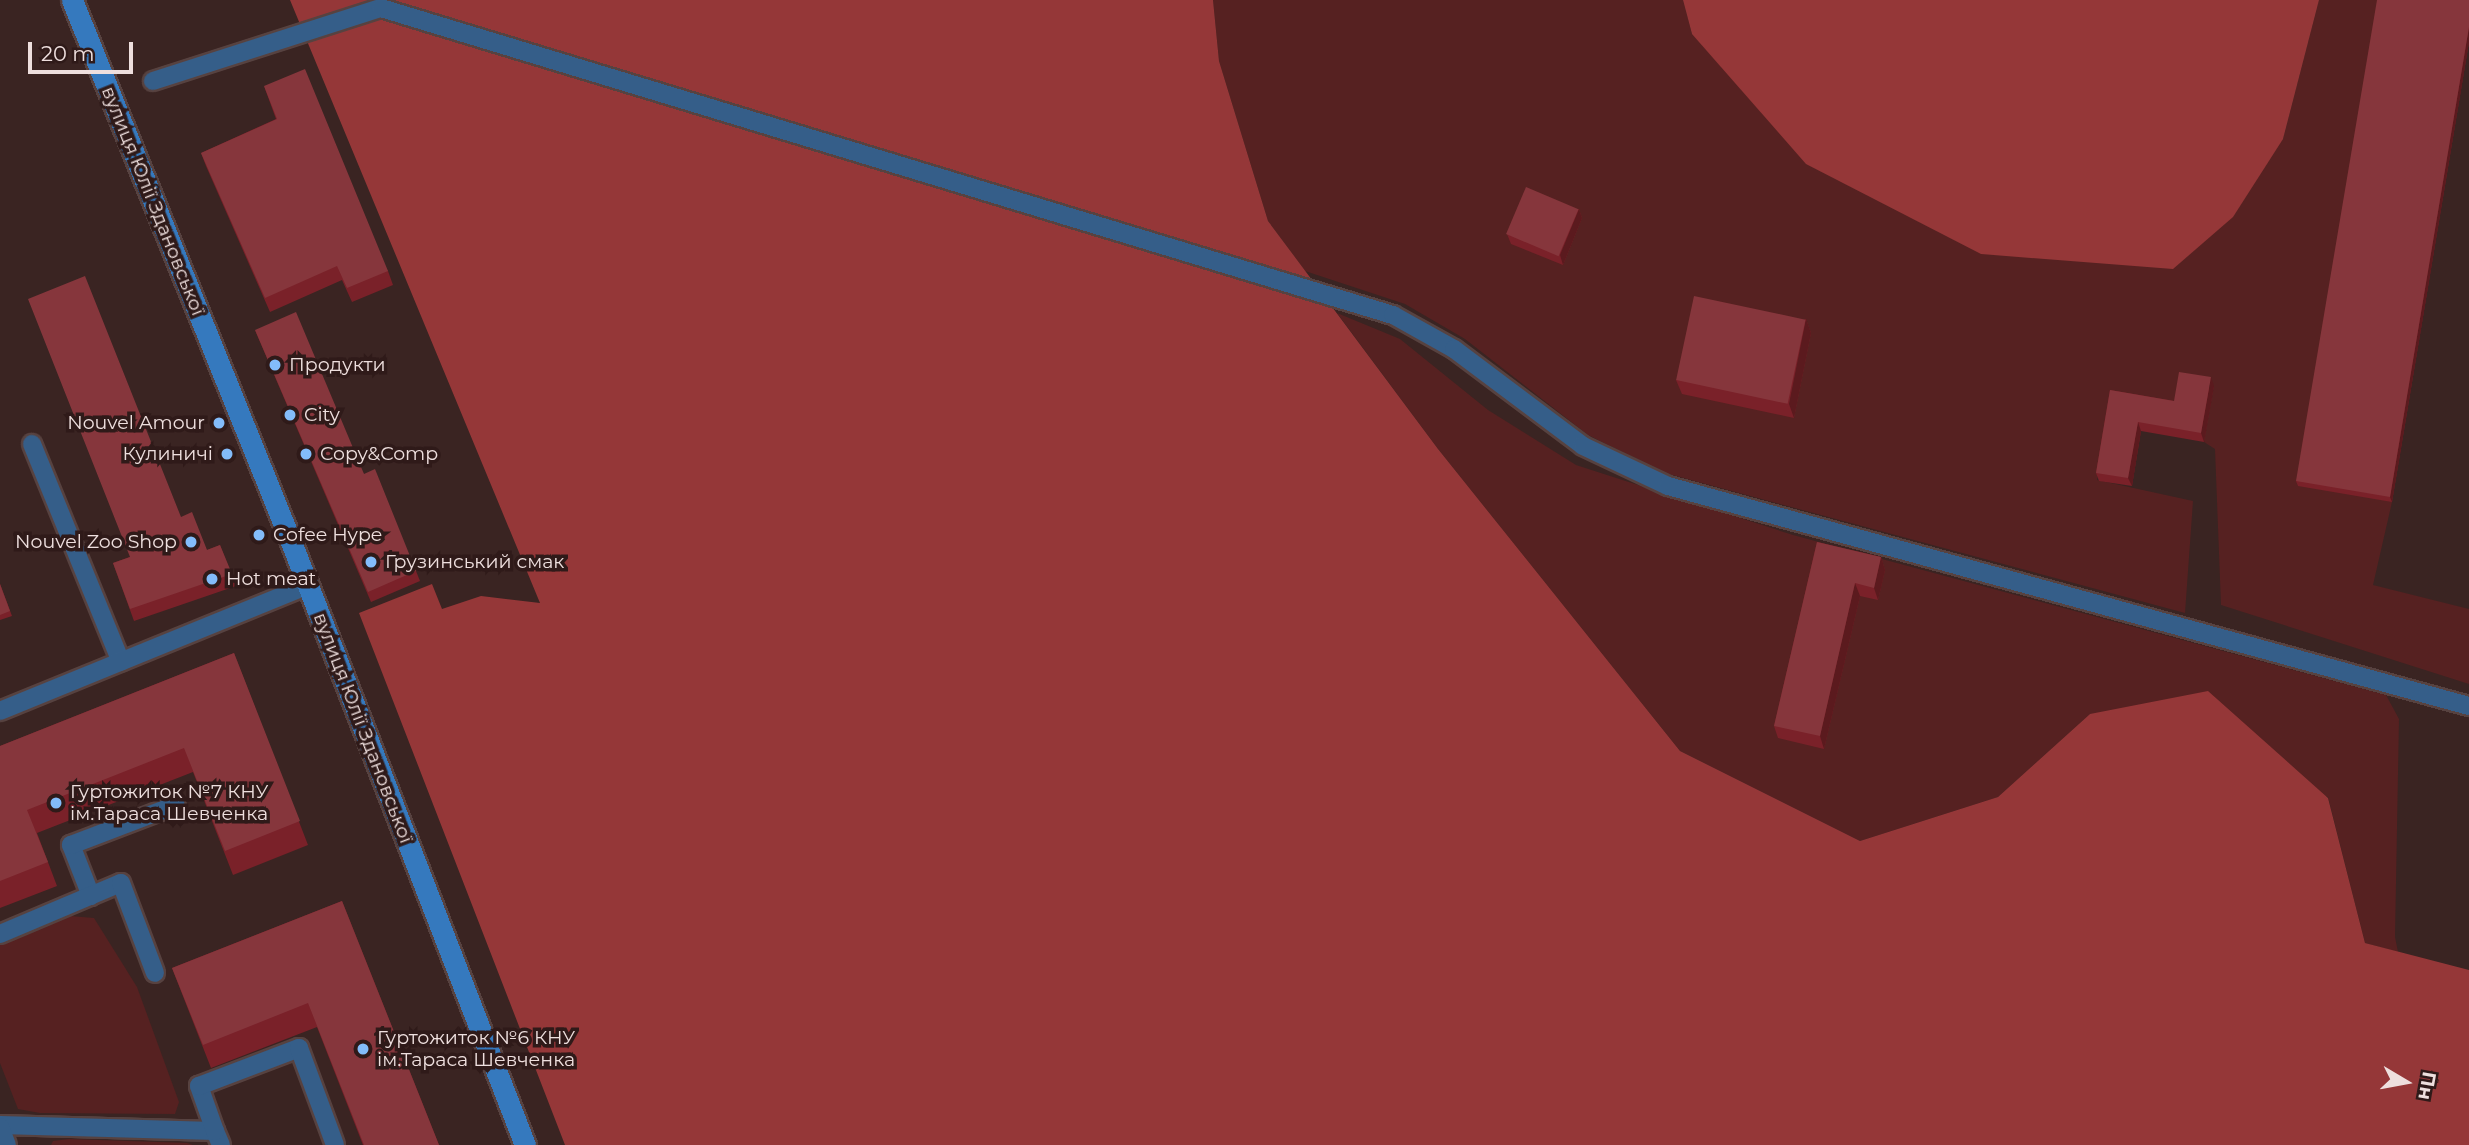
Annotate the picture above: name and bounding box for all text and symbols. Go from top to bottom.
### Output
scale bar [32,28,136,72]
text: 20 m [41,41,95,66]
street label: вулиця Юлії Здановської [97,83,209,319]
place label: Продукти [289,354,386,376]
marker: Продукти [267,357,283,373]
place label: City [304,404,340,426]
marker: City [282,407,298,423]
place label: Nouvel Amour [67,412,205,434]
marker: Nouvel Amour [211,415,227,431]
place label: Кулиничі [122,443,213,465]
place label: Copy&Comp [320,443,438,465]
marker: Кулиничі [219,446,235,462]
marker: Copy&Comp [298,446,314,462]
place label: Cofee Hype [273,524,382,546]
marker: Cofee Hype [251,527,267,543]
place label: Nouvel Zoo Shop [15,531,177,553]
marker: Nouvel Zoo Shop [183,534,199,550]
place label: Грузинський смак [385,551,564,573]
marker: Грузинський смак [363,554,379,570]
place label: Hot meat [226,568,316,590]
marker: Hot meat [204,571,220,587]
street label: вулиця Юлії Здановської [308,610,418,846]
place label: Гуртожиток №7 КНУ ім.Тараса Шевченка [70,781,268,825]
marker: Гуртожиток №7 КНУ ім.Тараса Шевченка [48,795,64,811]
place label: Гуртожиток №6 КНУ ім.Тараса Шевченка [377,1027,575,1071]
marker: Гуртожиток №6 КНУ ім.Тараса Шевченка [355,1041,371,1057]
north arrow [2371,1047,2441,1117]
text: Пн [2413,1070,2441,1102]

